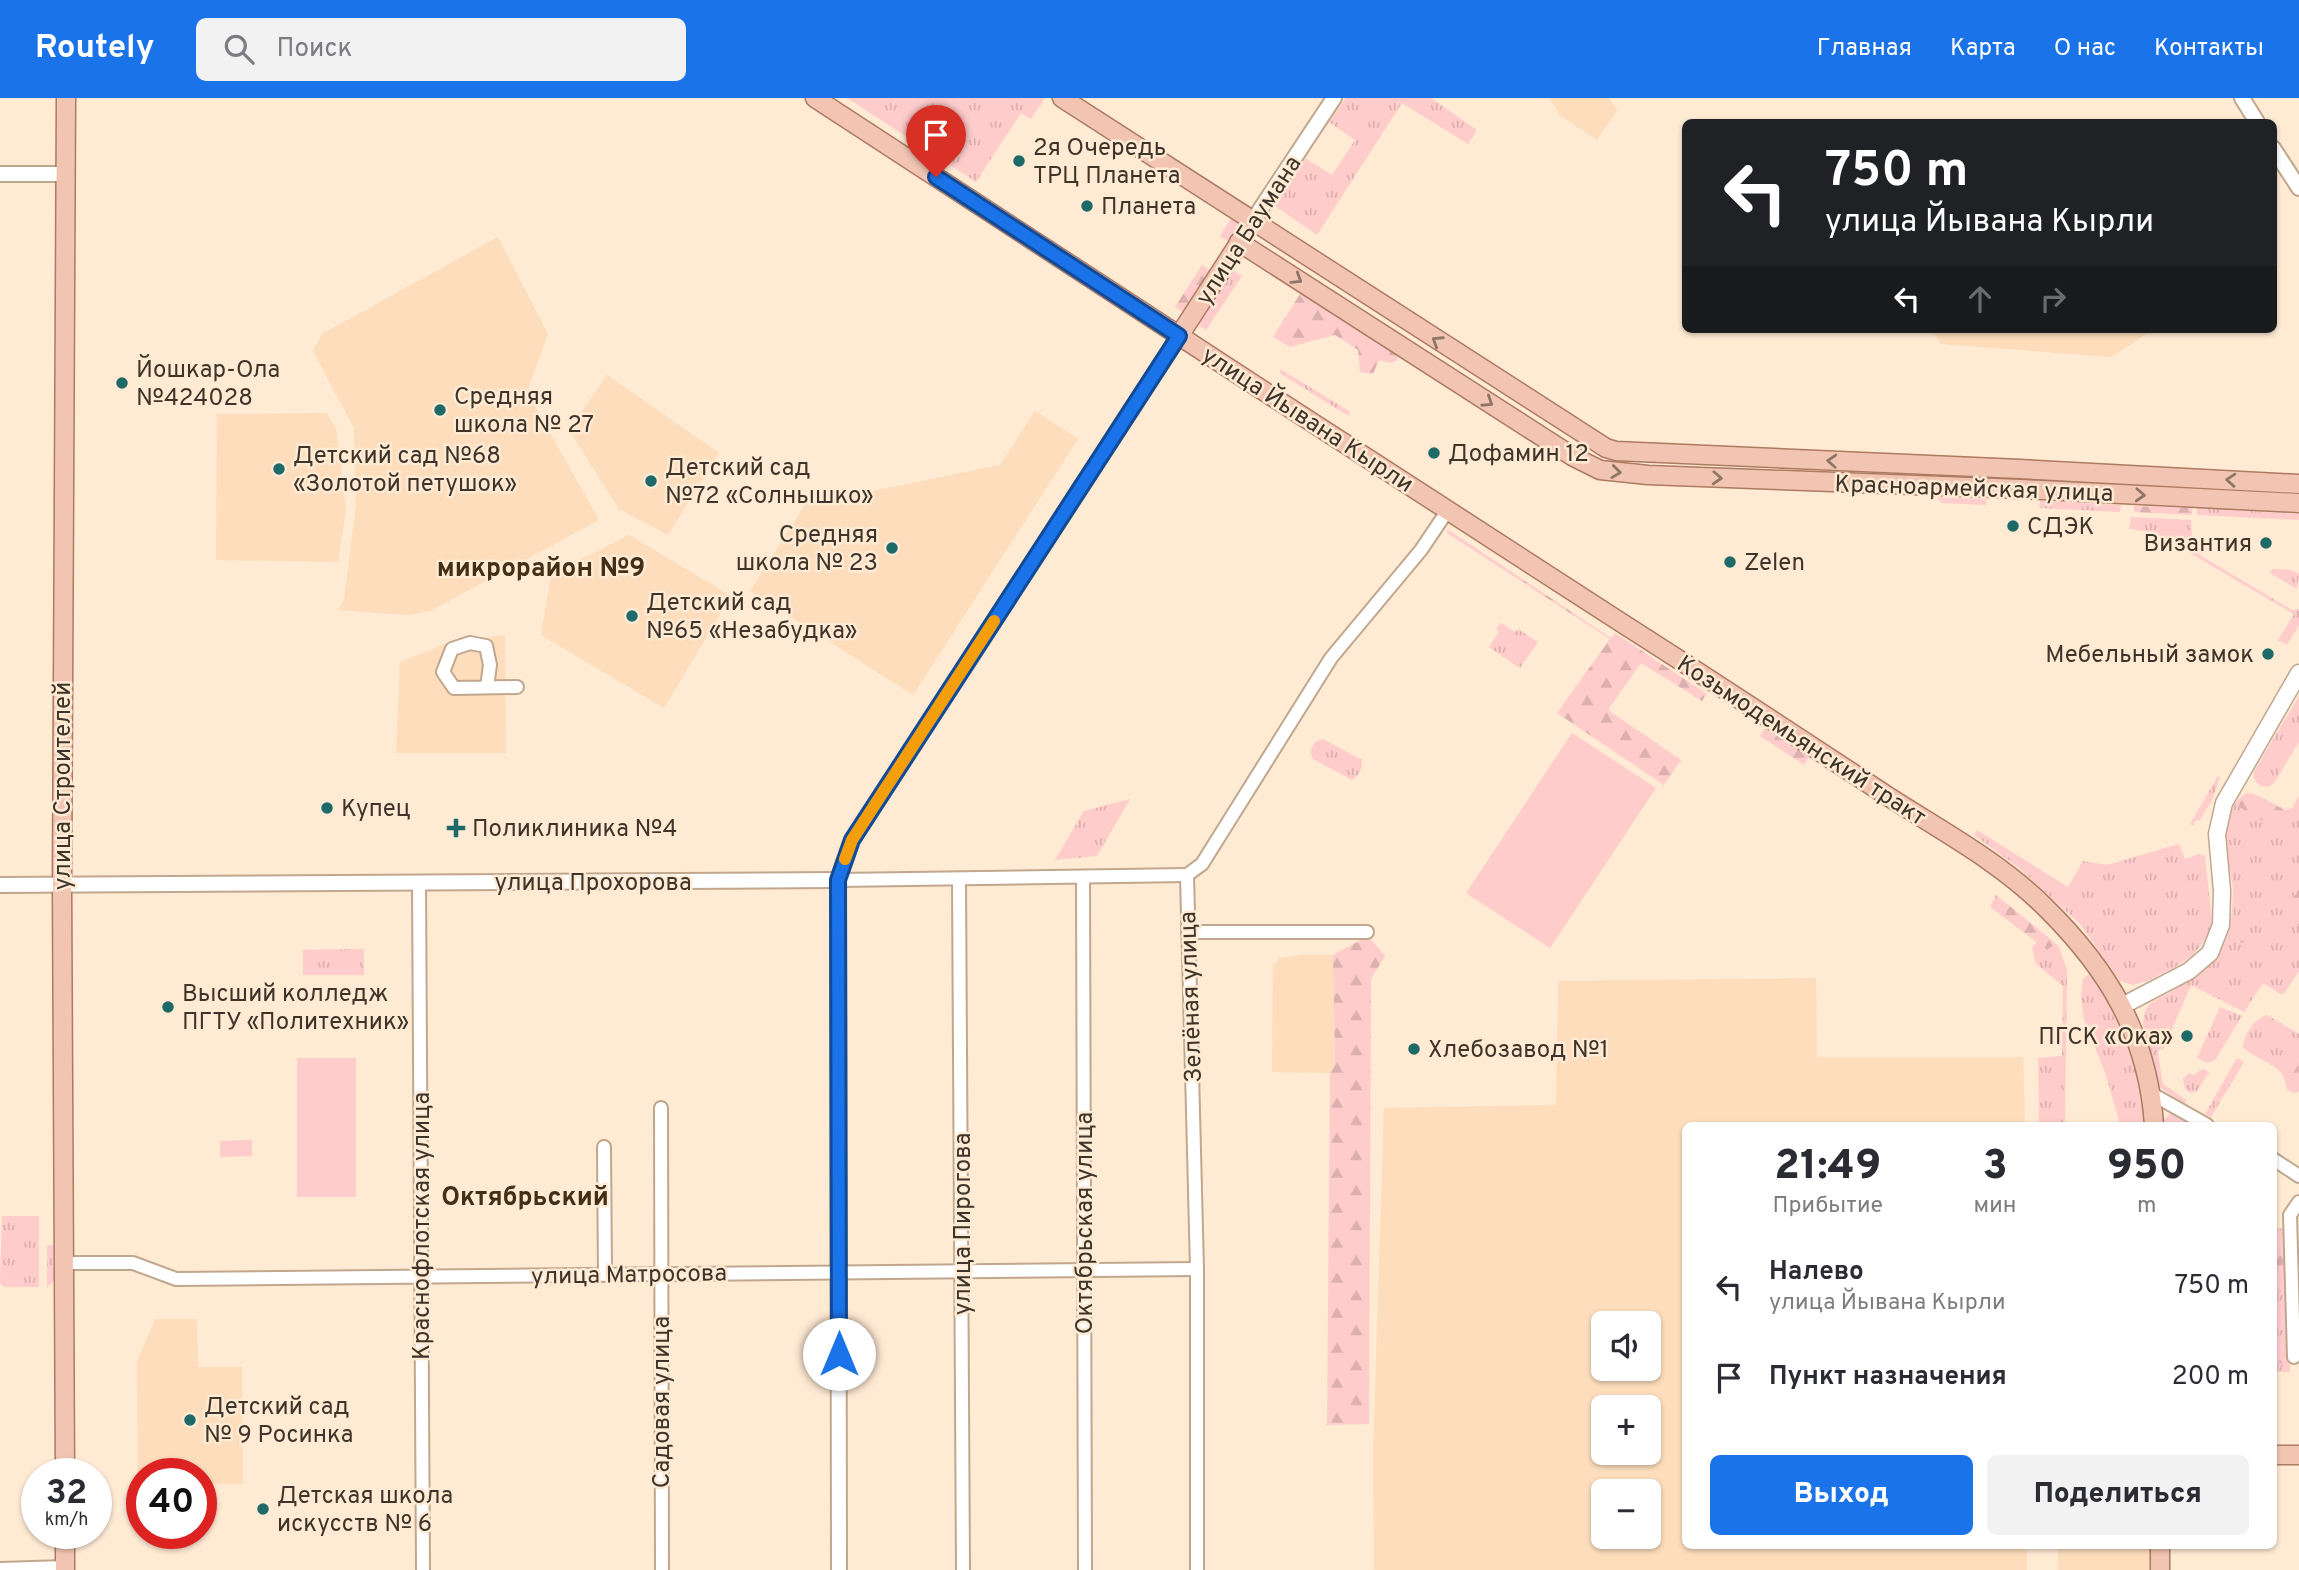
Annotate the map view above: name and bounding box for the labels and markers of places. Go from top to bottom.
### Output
pin [906,105,966,177]
place label: 2я Очередь ТРЦ Планета [1033,134,1180,192]
marker: 2я Очередь ТРЦ Планета [1011,153,1027,169]
place label: Планета [1101,193,1196,223]
marker: Планета [1079,198,1095,214]
place label: Йошкар-Ола №424028 [136,354,280,414]
marker: Йошкар-Ола №424028 [114,375,130,391]
place label: Средняя школа № 27 [454,383,594,441]
marker: Средняя школа № 27 [432,402,448,418]
place label: Дофамин 12 [1448,440,1589,470]
place label: Детский сад №68 «Золотой петушок» [293,442,517,500]
marker: Дофамин 12 [1426,445,1442,461]
place label: Детский сад №72 «Солнышко» [665,454,874,512]
marker: Детский сад №68 «Золотой петушок» [271,461,287,477]
marker: Детский сад №72 «Солнышко» [643,473,659,489]
place label: СДЭК [2027,513,2094,543]
marker: СДЭК [2005,518,2021,534]
place label: Средняя школа № 23 [736,521,878,579]
place label: Византия [2144,530,2252,560]
marker: Византия [2258,535,2274,551]
marker: Средняя школа № 23 [884,540,900,556]
place label: Zelen [1744,549,1805,579]
marker: Zelen [1722,554,1738,570]
place label: Детский сад №65 «Незабудка» [646,589,857,647]
marker: Детский сад №65 «Незабудка» [624,608,640,624]
place label: Мебельный замок [2045,641,2254,671]
marker: Мебельный замок [2260,646,2276,662]
place label: Купец [341,795,411,825]
marker: Купец [319,800,335,816]
place label: Поликлиника №4 [472,815,677,845]
marker: Поликлиника №4 [446,818,466,838]
place label: Высший колледж ПГТУ «Политехник» [182,980,409,1038]
marker: Высший колледж ПГТУ «Политехник» [160,999,176,1015]
place label: ПГСК «Ока» [2038,1023,2173,1053]
marker: ПГСК «Ока» [2179,1028,2195,1044]
place label: Хлебозавод №1 [1428,1036,1609,1066]
marker: Хлебозавод №1 [1406,1041,1422,1057]
place label: Детский сад № 9 Росинка [204,1393,353,1451]
marker: Детский сад № 9 Росинка [182,1412,198,1428]
place label: Детская школа искусств № 6 [277,1482,453,1540]
marker: Детская школа искусств № 6 [255,1501,271,1517]

